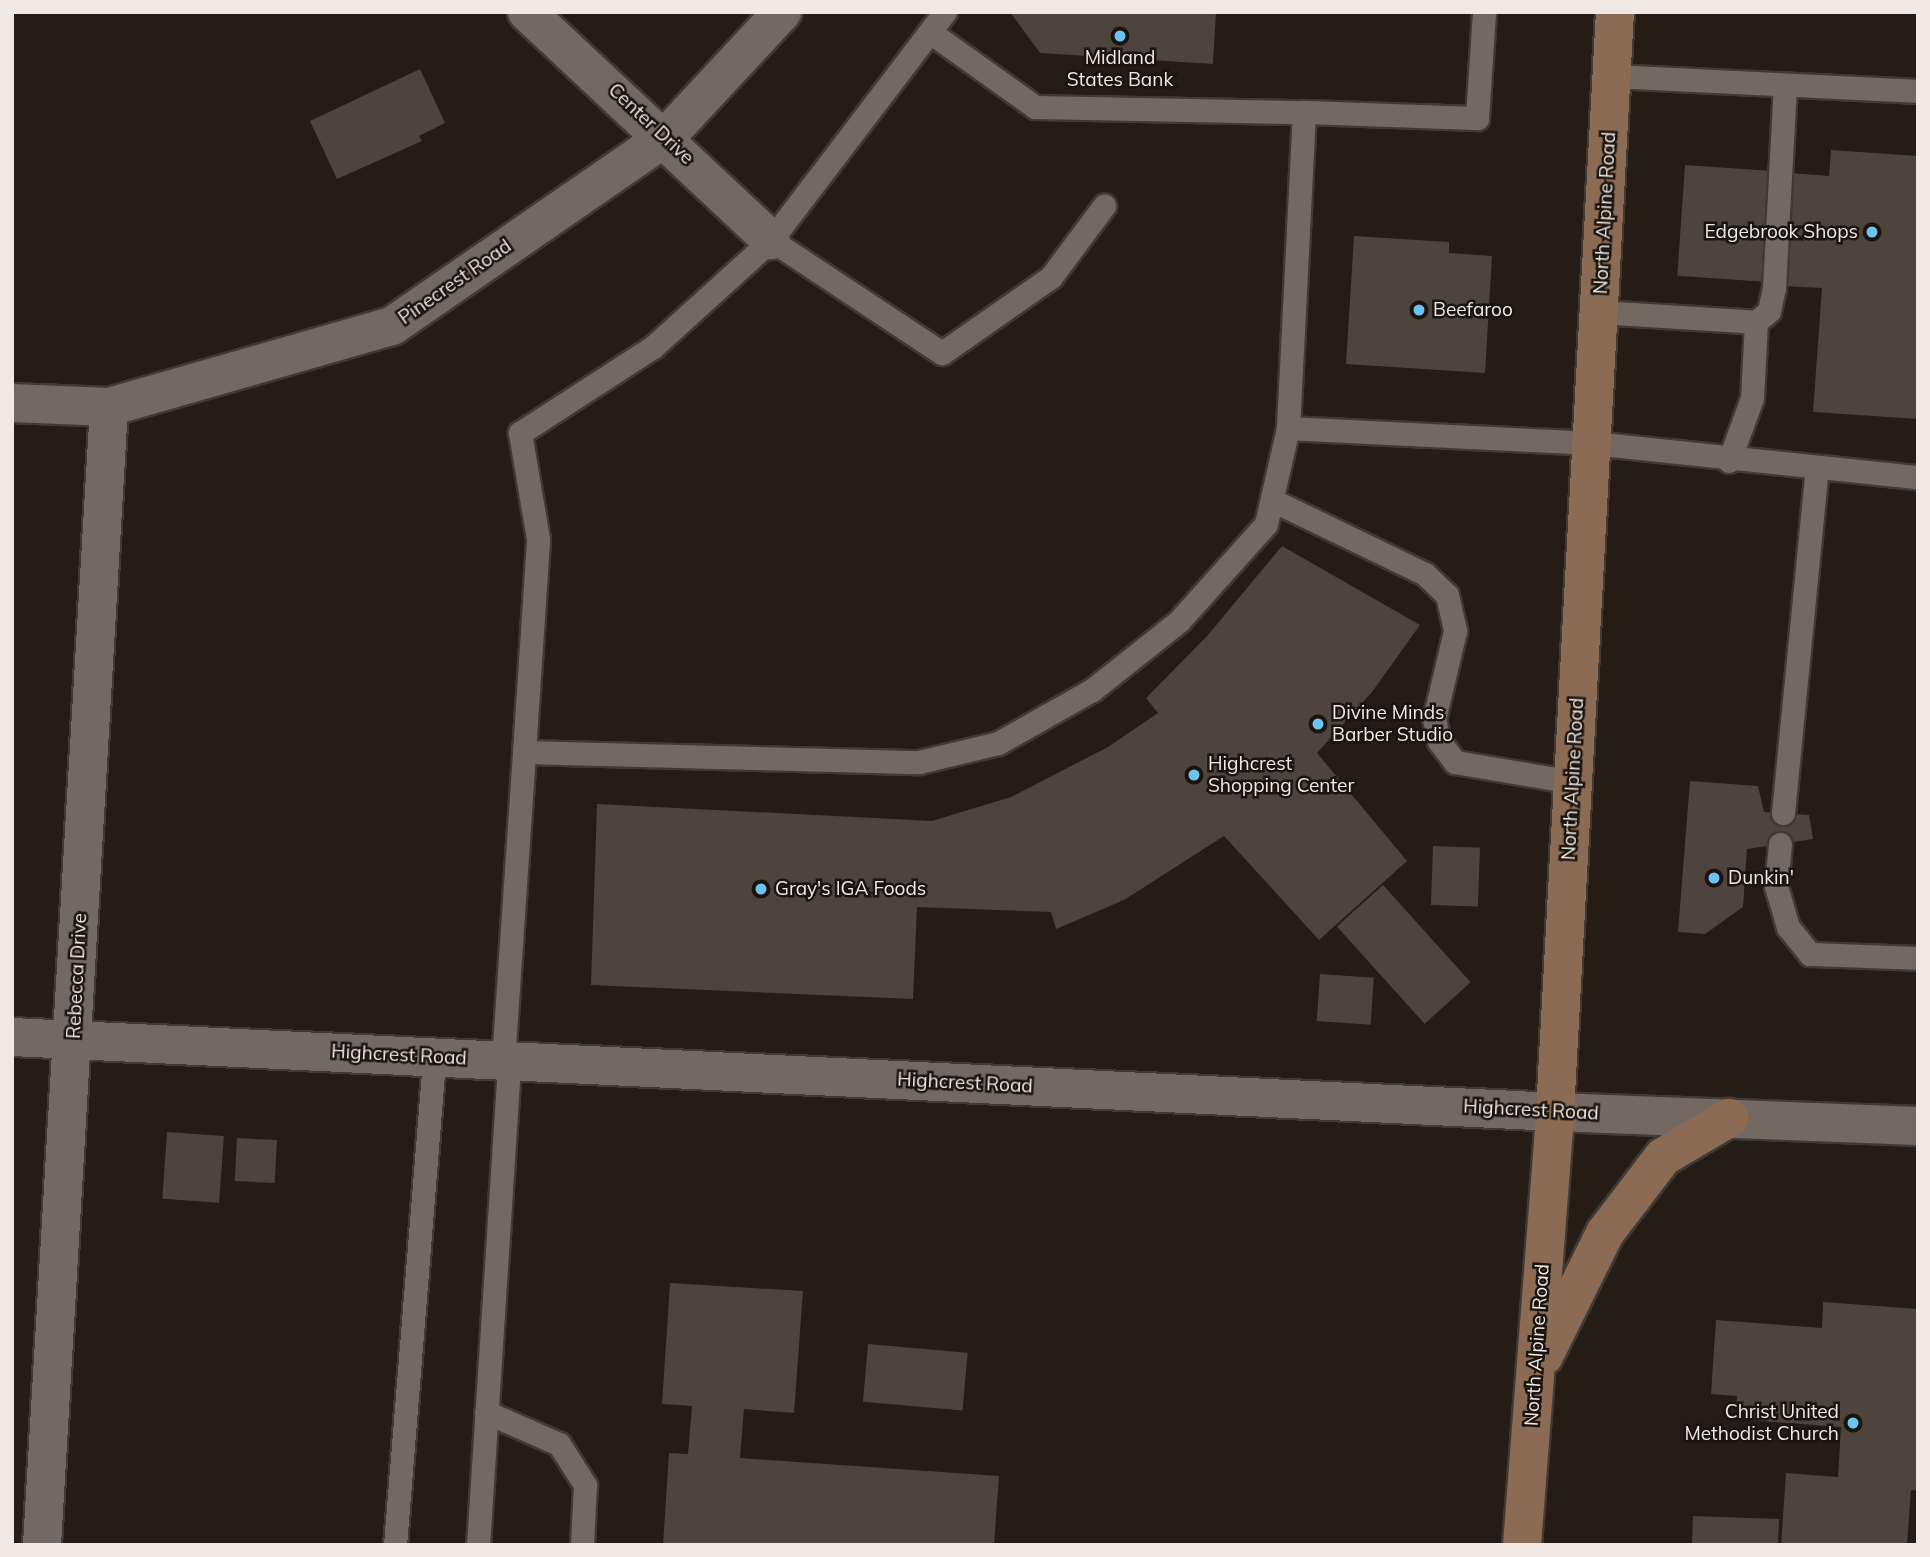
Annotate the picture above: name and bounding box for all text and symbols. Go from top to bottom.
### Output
marker: Midland States Bank [1112,28,1128,44]
place label: Midland States Bank [1067,47,1173,91]
street label: Center Drive [604,79,698,169]
street label: North Alpine Road [1589,131,1621,295]
place label: Edgebrook Shops [1704,221,1858,243]
marker: Edgebrook Shops [1864,224,1880,240]
street label: Pinecrest Road [394,235,516,329]
place label: Beefaroo [1433,299,1513,321]
marker: Beefaroo [1411,302,1427,318]
street label: North Alpine Road [1557,697,1589,861]
place label: Divine Minds Barber Studio [1332,702,1453,746]
marker: Divine Minds Barber Studio [1310,716,1326,732]
place label: Highcrest Shopping Center [1208,753,1354,797]
marker: Highcrest Shopping Center [1186,767,1202,783]
place label: Dunkin' [1728,867,1794,889]
marker: Dunkin' [1706,870,1722,886]
place label: Gray's IGA Foods [775,878,926,900]
marker: Gray's IGA Foods [753,881,769,897]
street label: Rebecca Drive [62,913,92,1039]
street label: Highcrest Road [331,1040,467,1070]
street label: Highcrest Road [897,1068,1033,1098]
street label: Highcrest Road [1463,1095,1599,1125]
street label: North Alpine Road [1520,1263,1554,1427]
place label: Christ United Methodist Church [1684,1401,1839,1445]
marker: Christ United Methodist Church [1845,1415,1861,1431]

